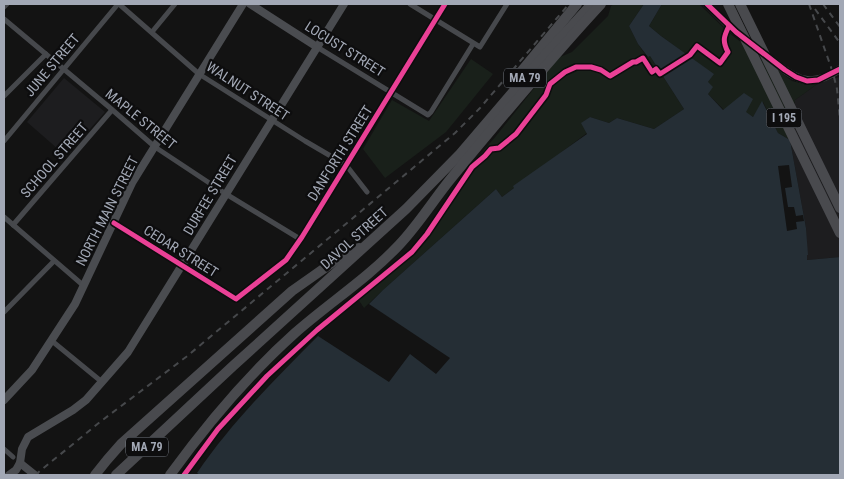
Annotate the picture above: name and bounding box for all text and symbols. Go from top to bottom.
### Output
street label: LOCUST STREET [302,18,388,80]
street label: JUNE STREET [21,30,83,100]
street label: WALNUT STREET [204,58,292,124]
road number: MA 79 [504,68,546,88]
street label: MAPLE STREET [102,86,180,152]
street label: DANFORTH STREET [304,102,376,204]
road number: I 195 [766,109,802,128]
street label: SCHOOL STREET [17,119,91,201]
street label: DURFEE STREET [180,152,240,238]
street label: NORTH MAIN STREET [72,154,142,268]
street label: DAVOL STREET [317,204,391,272]
street label: CEDAR STREET [141,222,221,280]
road number: MA 79 [126,438,168,457]

